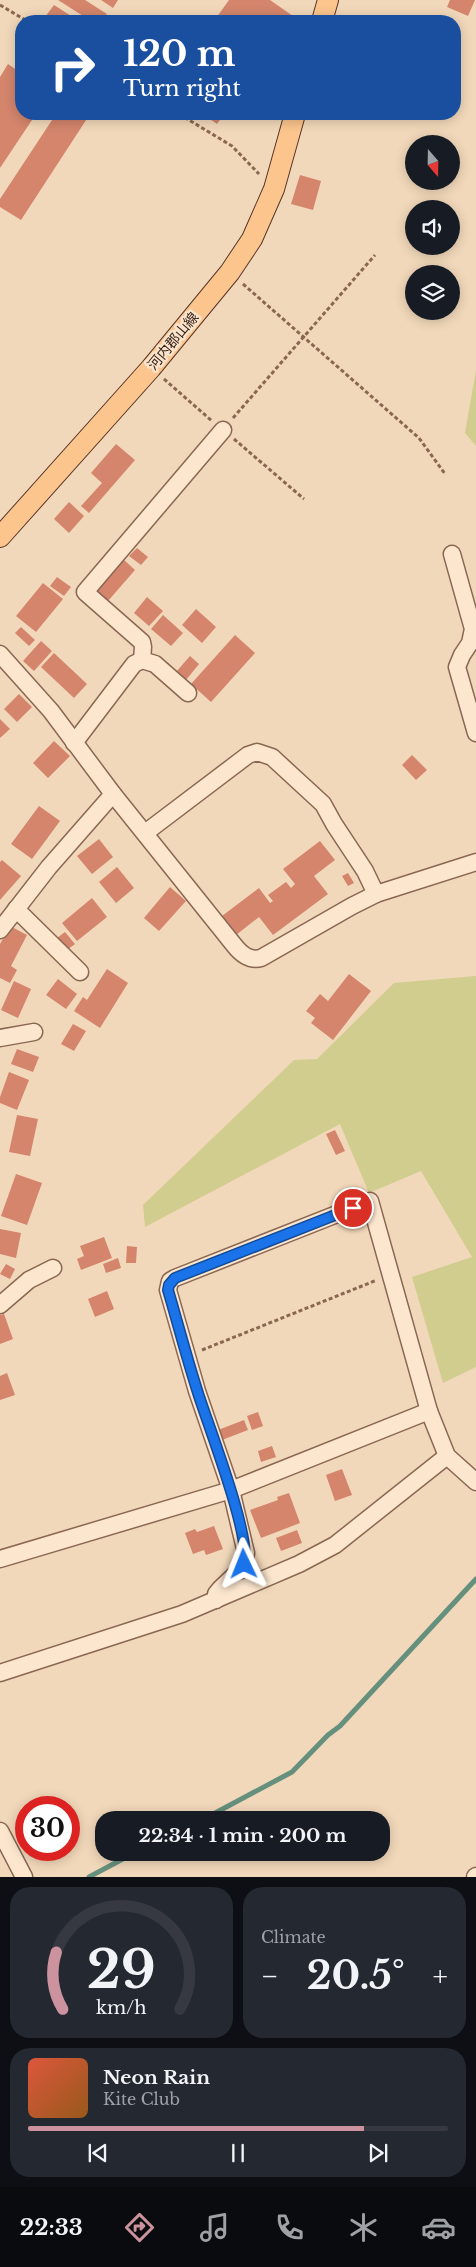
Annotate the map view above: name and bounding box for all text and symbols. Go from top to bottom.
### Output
text: 120 m [123,32,236,75]
icon: right [40,35,105,100]
text: Turn right [123,75,241,102]
north arrow [405,135,460,190]
map controls [405,135,460,320]
button: sound [405,200,460,255]
button: layers [405,265,460,320]
street label: 河内郡山線 [144,308,202,374]
pin [332,1187,374,1229]
icon: arrive [339,1194,367,1222]
position arrow [217,1537,269,1589]
speed limit sign: 30 [15,1796,80,1861]
text: 22:34 · 1 min · 200 m [139,1824,346,1847]
text: Climate [261,1927,326,1947]
text: 29 [87,1938,156,2002]
text: 20.5° [307,1952,405,1999]
text: − [261,1959,279,1994]
text: + [433,1959,448,1994]
text: km/h [96,1997,147,2019]
text: Neon Rain [103,2066,210,2089]
text: Kite Club [103,2089,180,2109]
icon: previous [84,2139,112,2167]
icon: pause [224,2139,252,2167]
icon: next [364,2139,392,2167]
icon: directions [122,2210,157,2245]
icon: music [197,2210,232,2245]
icon: phone [272,2210,307,2245]
icon: climate [346,2210,381,2245]
icon: car [421,2210,456,2245]
text: 22:33 [20,2214,83,2241]

